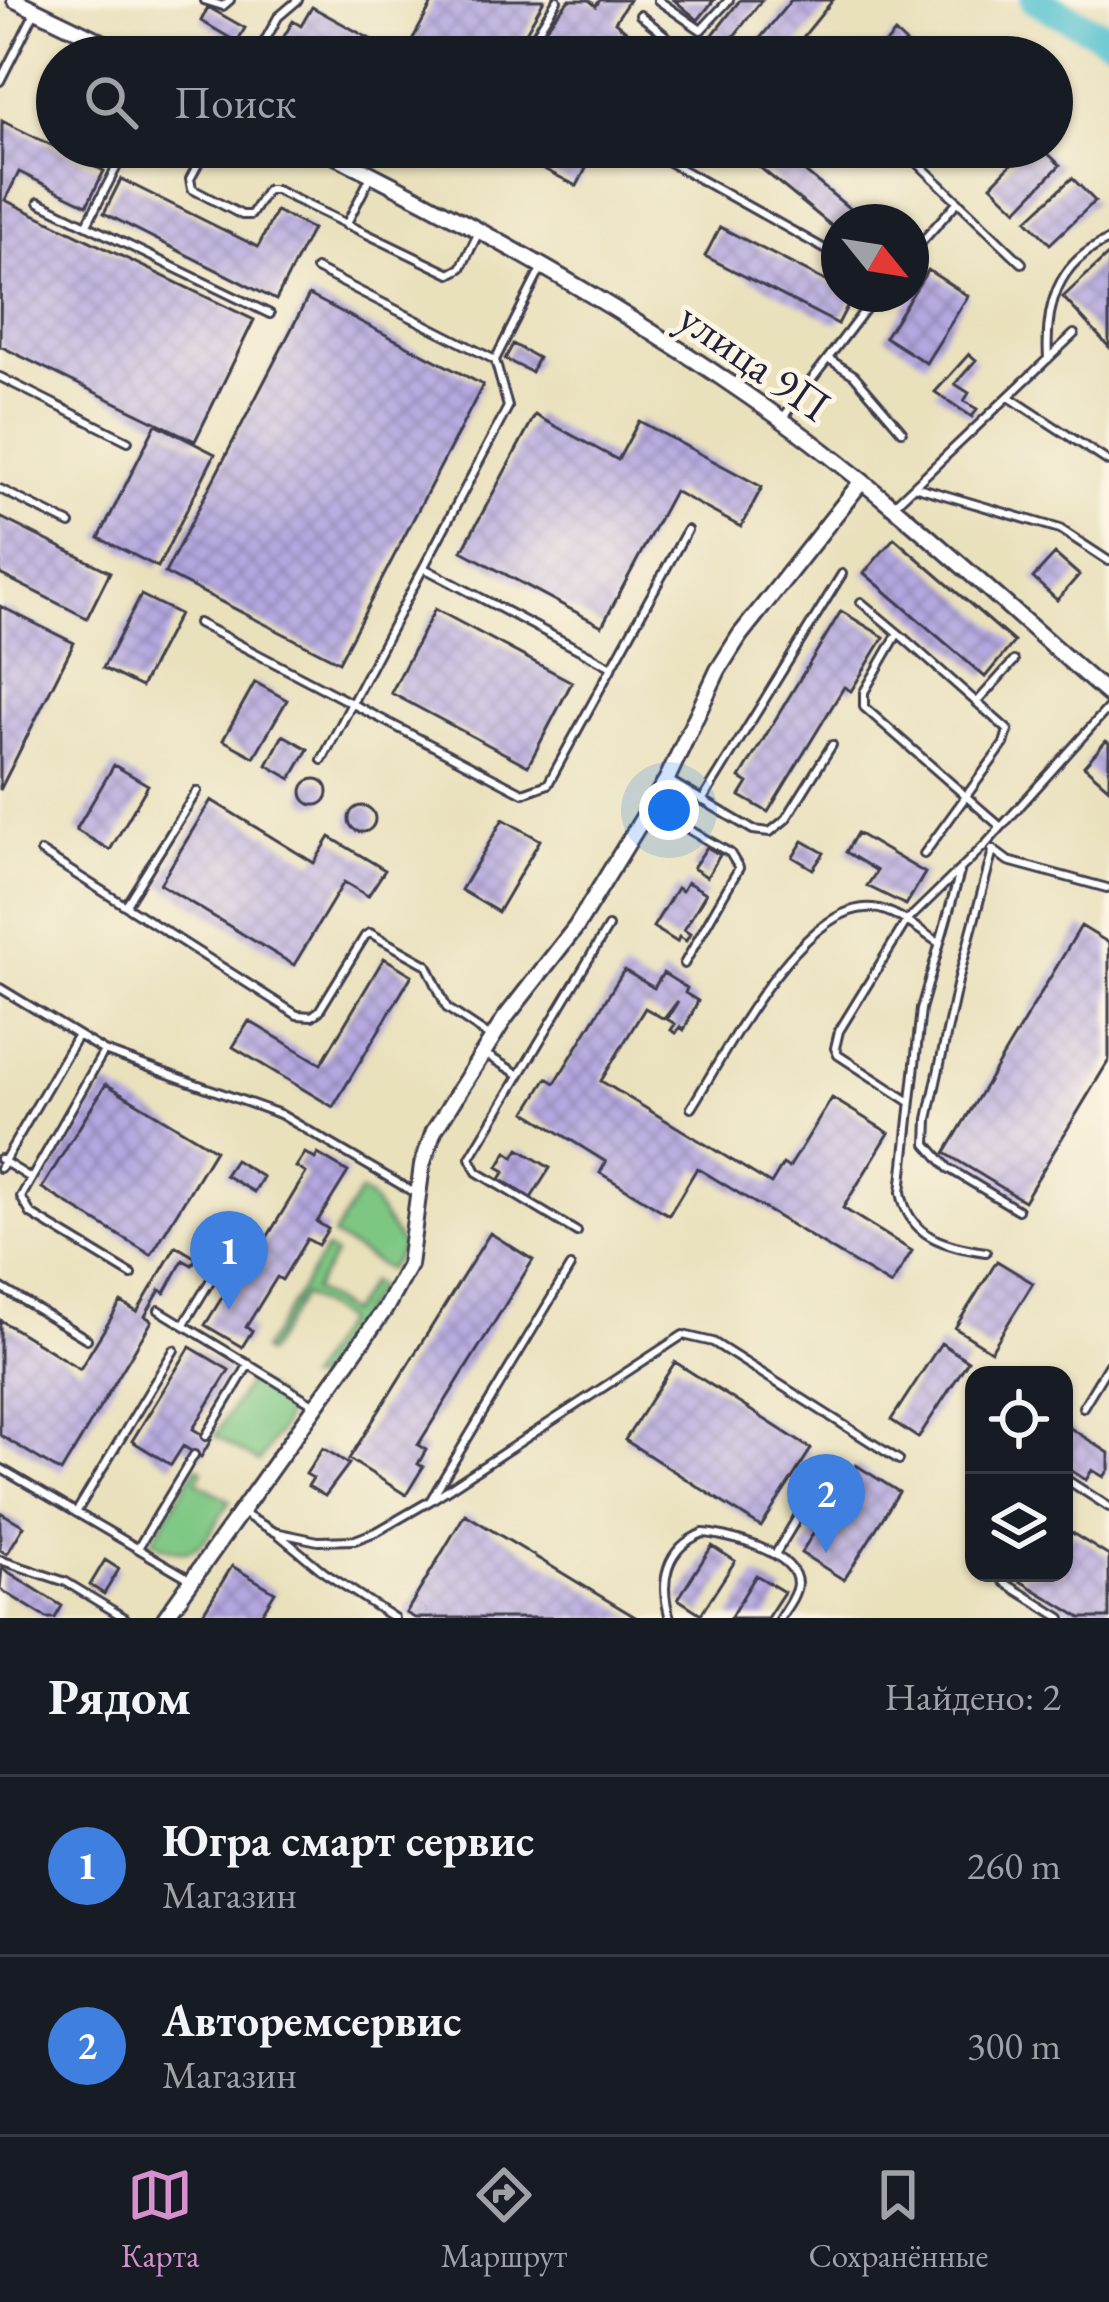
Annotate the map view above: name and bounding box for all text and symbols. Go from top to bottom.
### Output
search box [36,36,1073,168]
icon: search [78,69,144,135]
text: Поиск [174,73,296,131]
north arrow [821,204,929,312]
street label: улица 9П [668,288,842,434]
your location [639,780,699,840]
pin: 1 [190,1211,268,1310]
map controls [965,1366,1073,1582]
button: locate [965,1366,1073,1474]
pin: 2 [787,1454,865,1553]
button: layers [965,1474,1073,1582]
text: Рядом [48,1663,191,1729]
text: Найдено: 2 [884,1671,1061,1722]
text: Югра смарт сервис [162,1811,534,1869]
text: 1 [77,1840,97,1891]
text: 260 m [967,1840,1061,1891]
text: Магазин [162,1869,297,1920]
text: Авторемсервис [162,1991,461,2049]
text: 2 [77,2020,97,2071]
text: 300 m [967,2020,1061,2071]
text: Магазин [162,2049,297,2100]
tab: Карта [121,2162,199,2277]
tab: Маршрут [441,2162,567,2277]
tab: Сохранённые [808,2162,988,2277]

